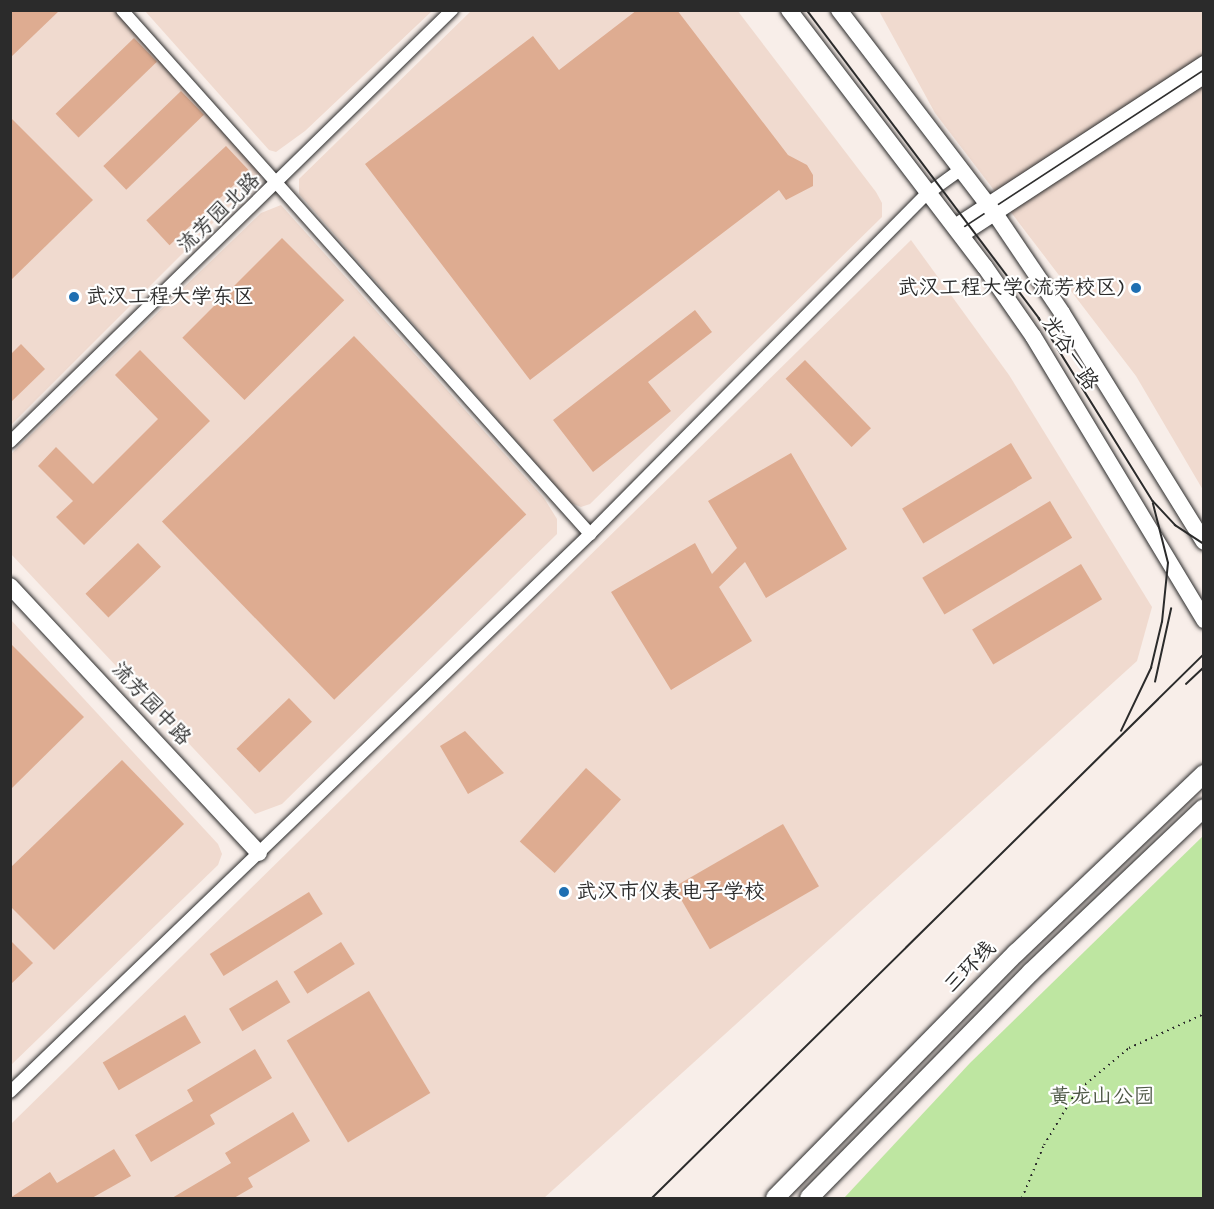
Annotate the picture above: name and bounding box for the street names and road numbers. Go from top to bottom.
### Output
street label: 流芳园北路 [172,167,266,259]
street label: 光谷一路 [1037,311,1103,395]
street label: 流芳园中路 [106,657,196,751]
street label: 三环线 [939,936,1001,998]

